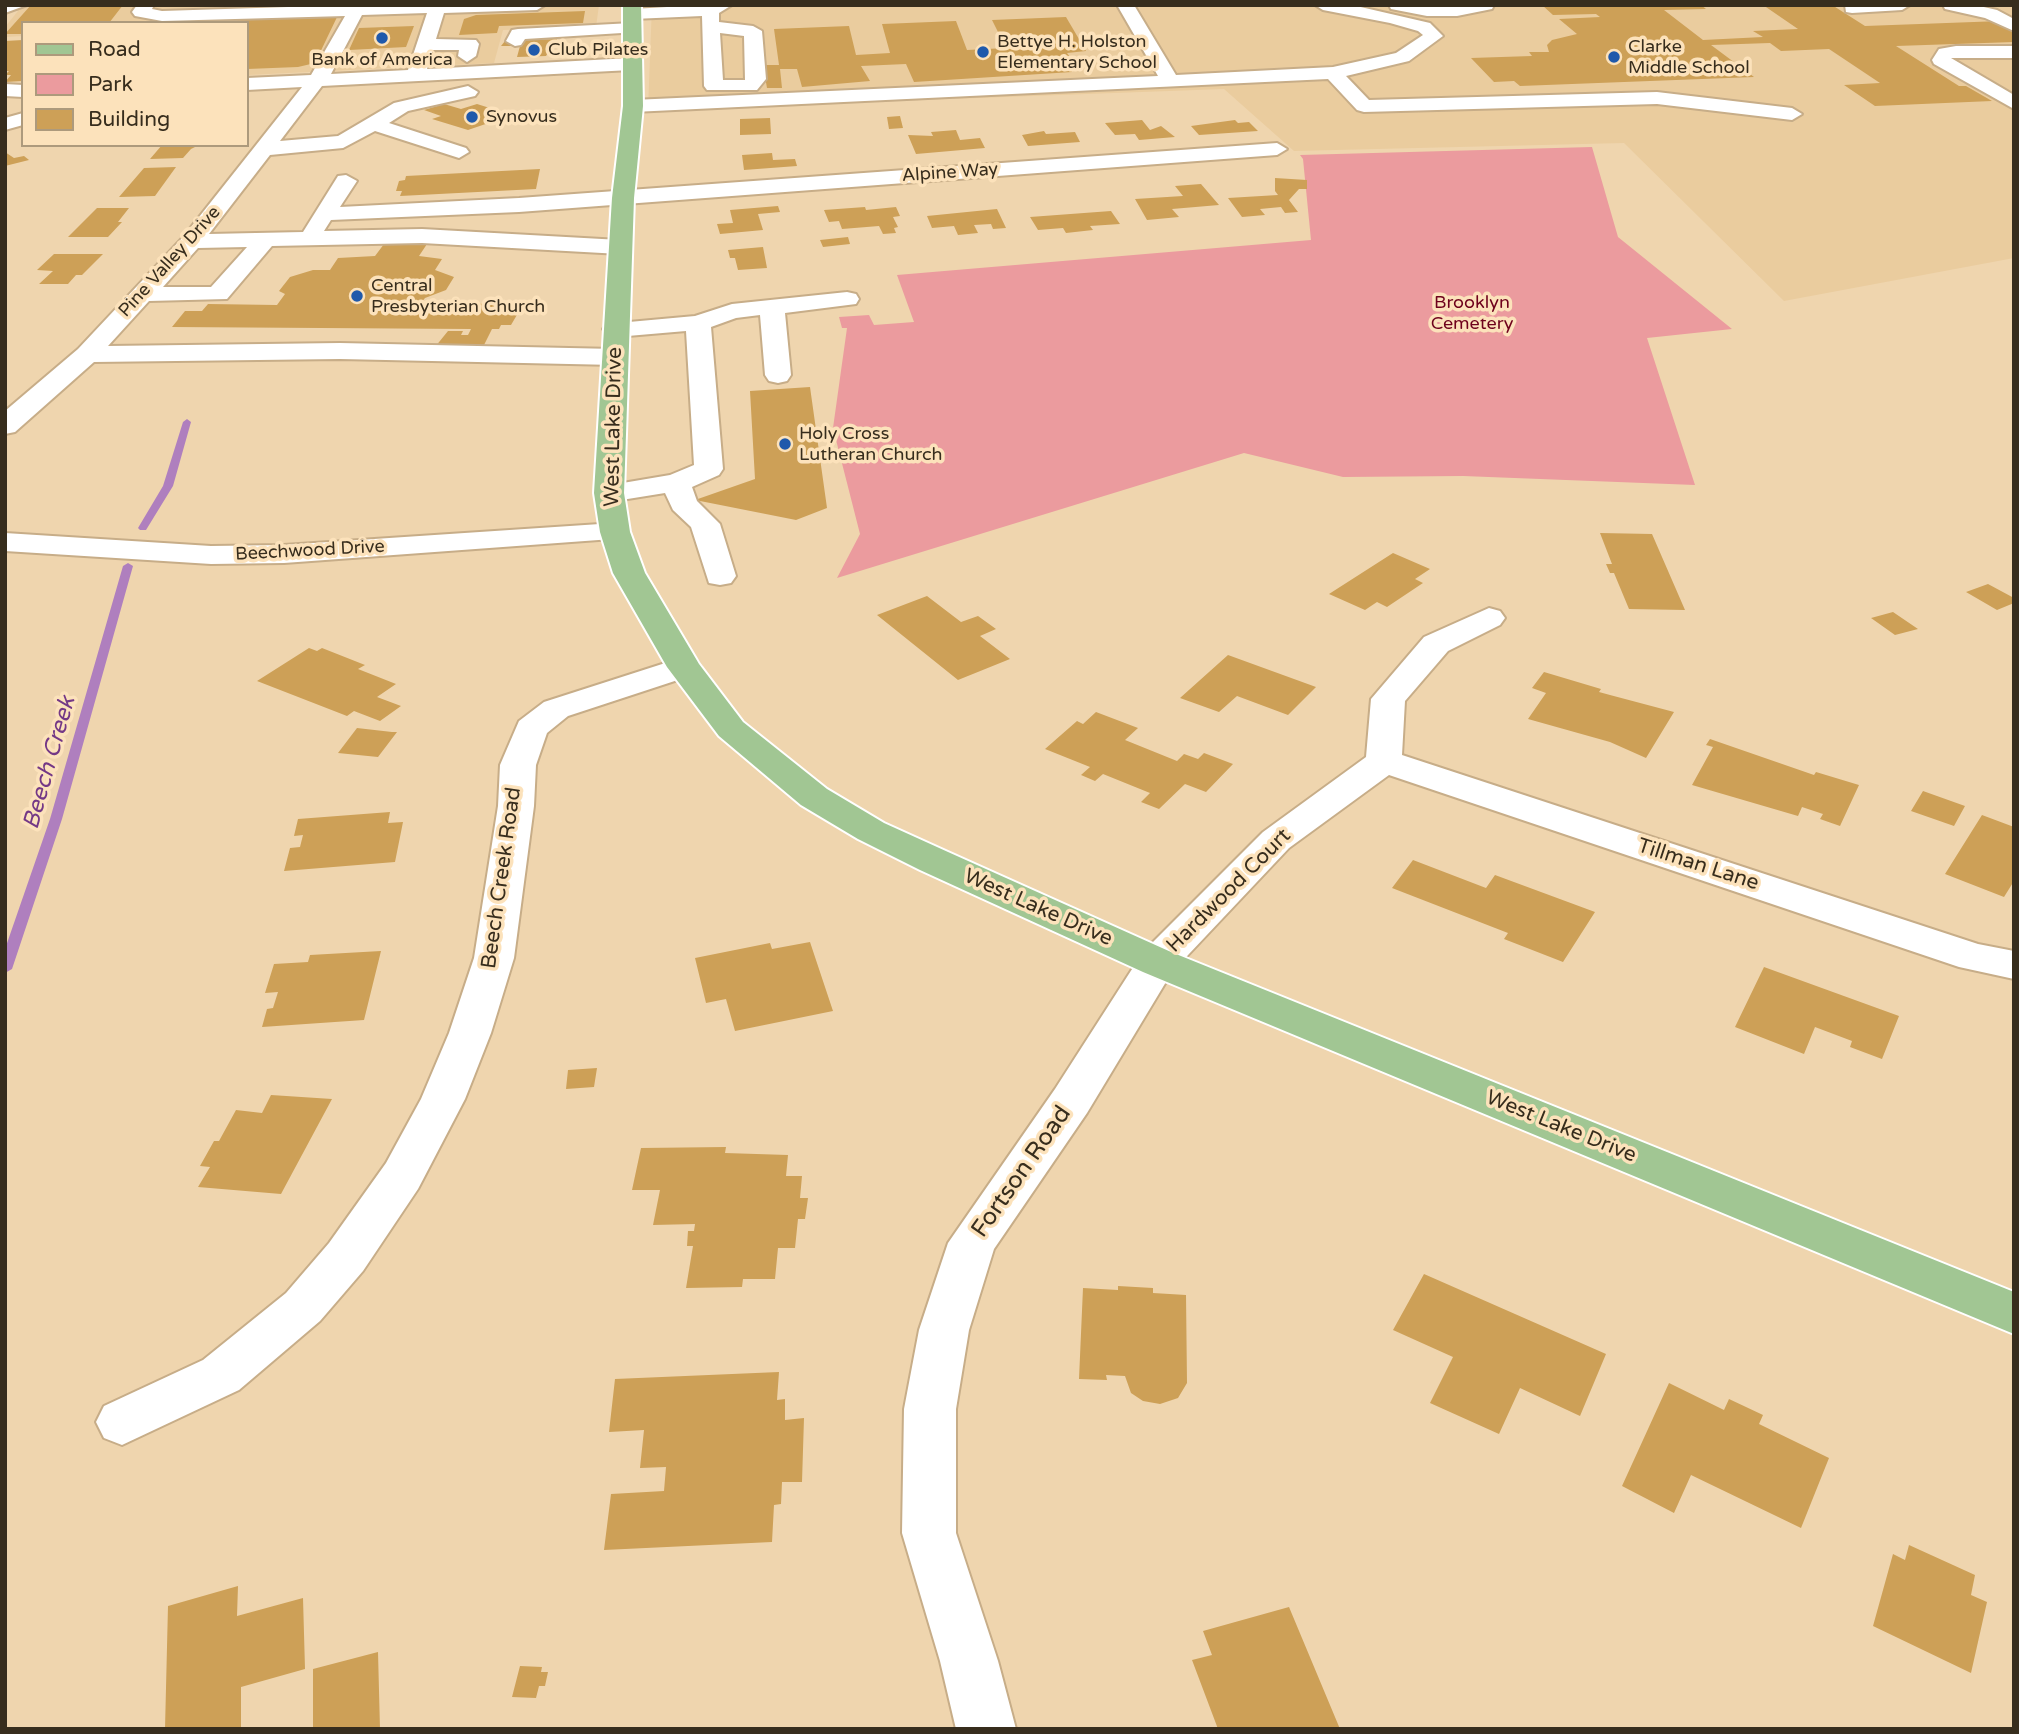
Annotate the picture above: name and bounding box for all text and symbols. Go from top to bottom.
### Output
legend [21,21,248,147]
marker: Bank of America [374,30,390,46]
place label: Bettye H. Holston Elementary School [997,31,1157,74]
place label: Clarke Middle School [1628,36,1750,78]
text: Road [88,37,141,62]
place label: Club Pilates [548,39,648,61]
marker: Club Pilates [526,42,542,58]
marker: Bettye H. Holston Elementary School [975,44,991,60]
place label: Bank of America [311,49,453,71]
marker: Clarke Middle School [1606,49,1622,65]
text: Park [88,72,133,97]
place label: Synovus [486,106,557,128]
text: Building [88,107,170,132]
marker: Synovus [464,109,480,125]
street label: Alpine Way [901,159,999,187]
street label: Pine Valley Drive [115,202,225,322]
place label: Central Presbyterian Church [371,275,545,318]
marker: Central Presbyterian Church [349,288,365,304]
park label: Brooklyn Cemetery [1431,292,1513,334]
street label: West Lake Drive [600,347,628,507]
place label: Holy Cross Lutheran Church [799,423,943,466]
marker: Holy Cross Lutheran Church [777,436,793,452]
street label: Beechwood Drive [235,536,385,566]
water label: Beech Creek [18,693,82,833]
street label: Beech Creek Road [477,785,527,971]
street label: Hardwood Court [1162,824,1296,958]
street label: Tillman Lane [1634,834,1762,896]
street label: West Lake Drive [960,864,1116,952]
street label: West Lake Drive [1482,1085,1640,1169]
street label: Fortson Road [966,1101,1078,1243]

